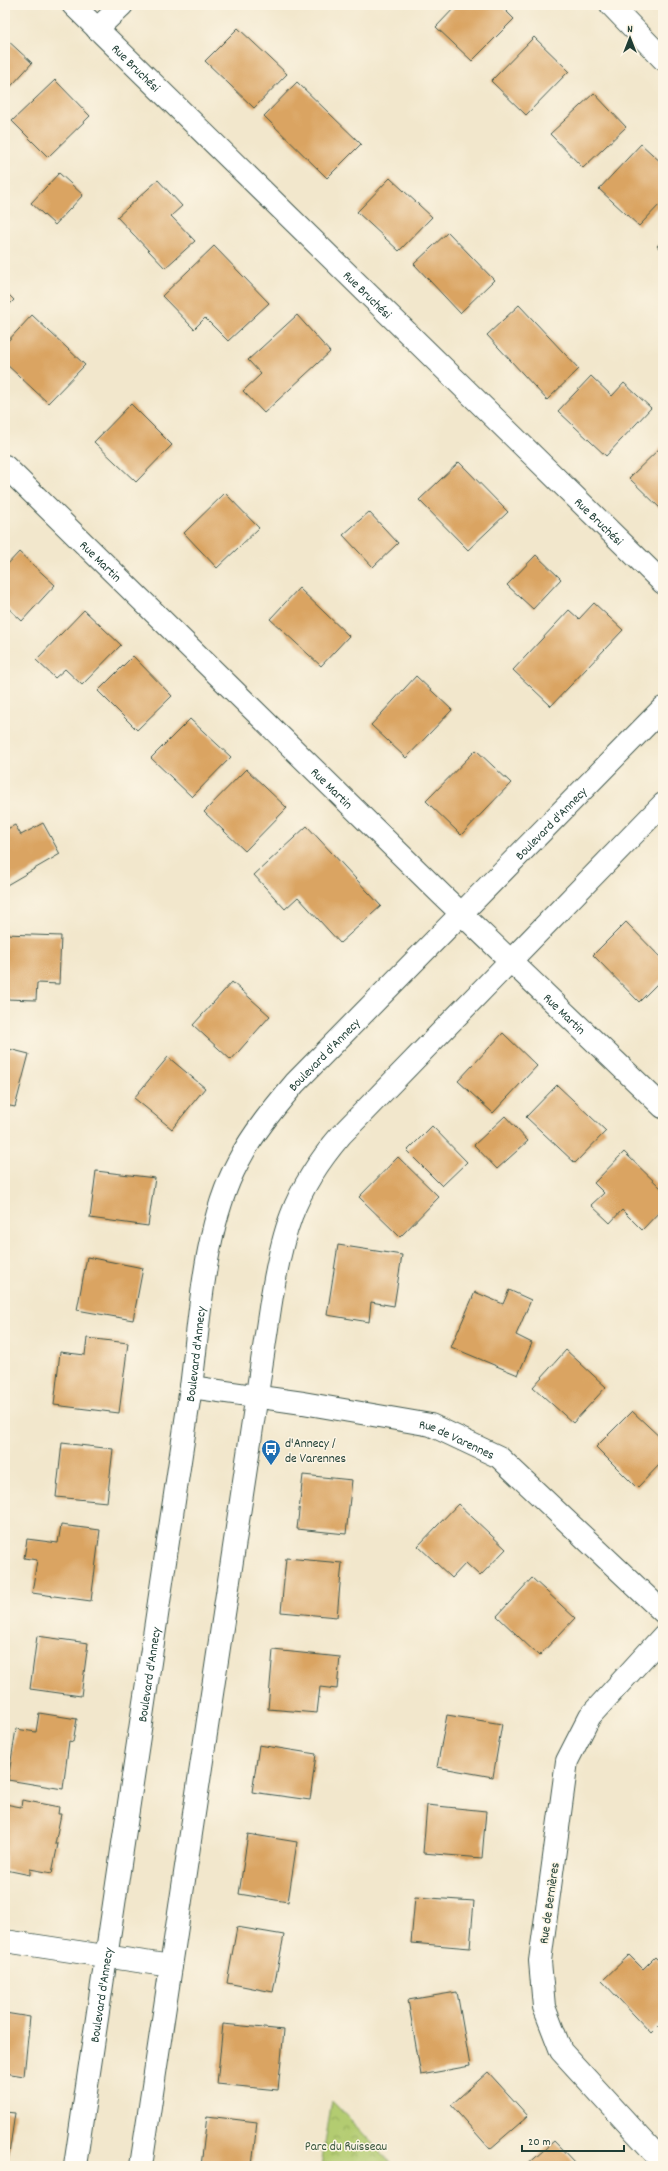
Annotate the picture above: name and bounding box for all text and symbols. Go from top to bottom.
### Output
north arrow [610,18,650,58]
text: N [627,22,633,38]
street label: Rue Bruchési [106,41,164,98]
street label: Rue Bruchési [337,267,395,325]
street label: Rue Bruchési [569,494,627,551]
street label: Rue Martin [74,537,125,588]
street label: Rue Martin [305,764,356,814]
street label: Boulevard d'Annecy [512,783,593,865]
street label: Rue Martin [538,990,589,1040]
street label: Boulevard d'Annecy [285,1014,366,1096]
street label: Boulevard d'Annecy [182,1305,212,1403]
street label: Rue de Varennes [417,1416,497,1466]
place label: d'Annecy / de Varennes [285,1435,346,1469]
bus stop icon: d'Annecy / de Varennes [260,1438,282,1466]
street label: Boulevard d'Annecy [134,1625,167,1724]
street label: Rue de Bernières [535,1861,566,1945]
street label: Boulevard d'Annecy [86,1946,120,2044]
scale bar [522,2127,624,2153]
text: 20 m [528,2134,551,2151]
park label: Parc du Ruisseau [305,2138,387,2157]

